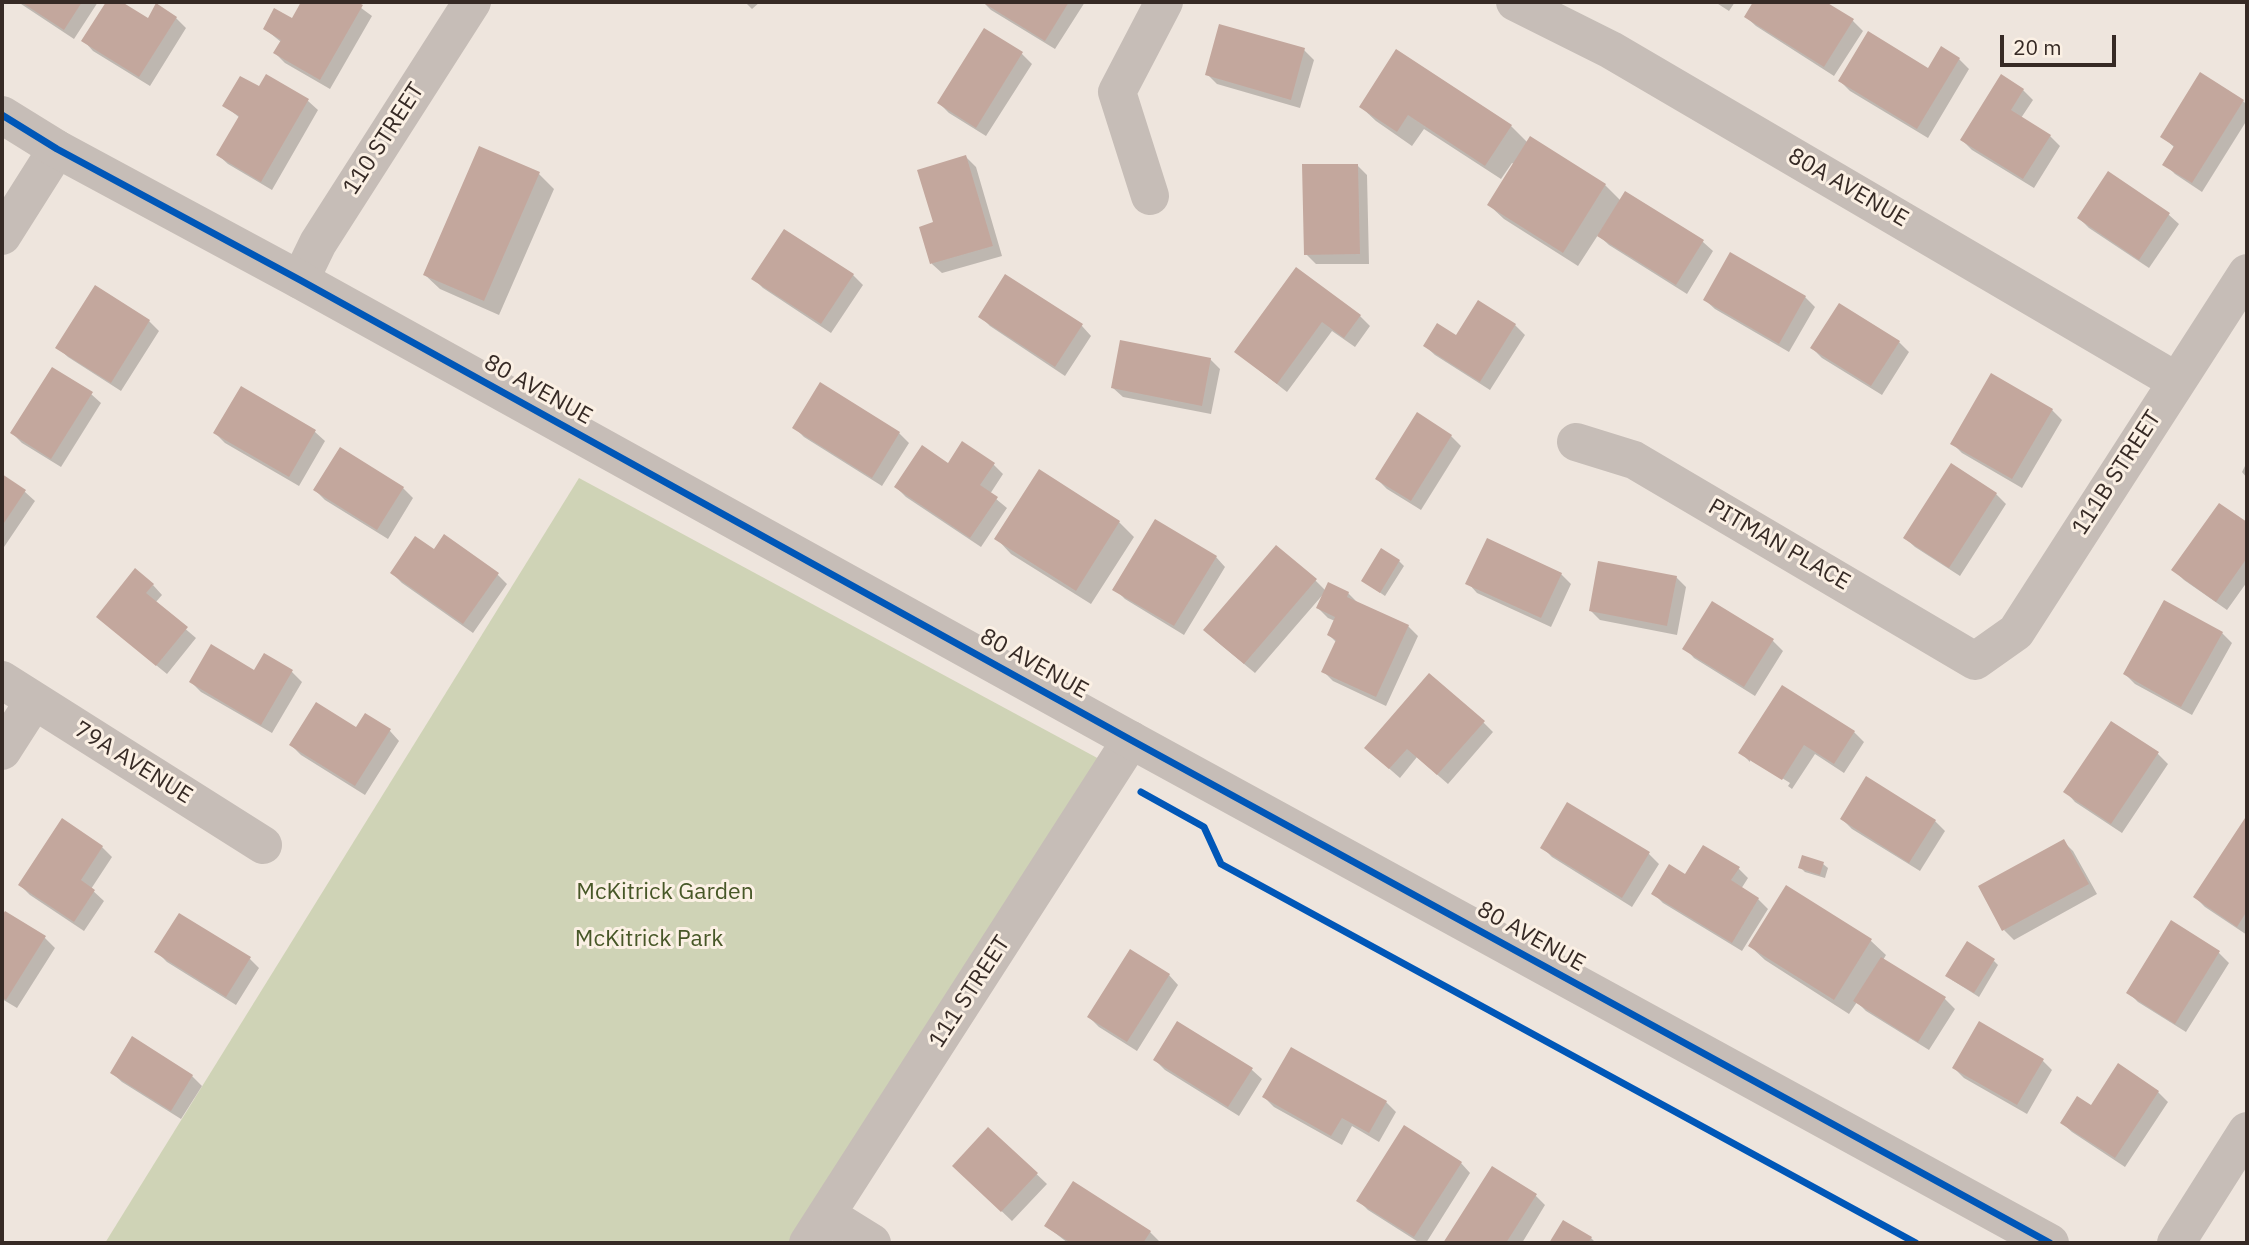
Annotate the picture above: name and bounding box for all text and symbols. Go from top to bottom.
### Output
scale bar [2004,21,2120,65]
text: 20 m [2013,33,2062,61]
street label: 110 STREET [338,78,430,200]
street label: 80A AVENUE [1783,142,1913,234]
street label: 80 AVENUE [479,349,597,431]
street label: 111B STREET [2067,406,2167,540]
street label: PITMAN PLACE [1703,493,1855,597]
street label: 80 AVENUE [975,623,1093,705]
street label: 79A AVENUE [69,716,197,810]
park label: McKitrick Garden [576,878,754,906]
street label: 80 AVENUE [1472,896,1590,978]
park label: McKitrick Park [575,925,723,953]
street label: 111 STREET [924,931,1016,1053]

